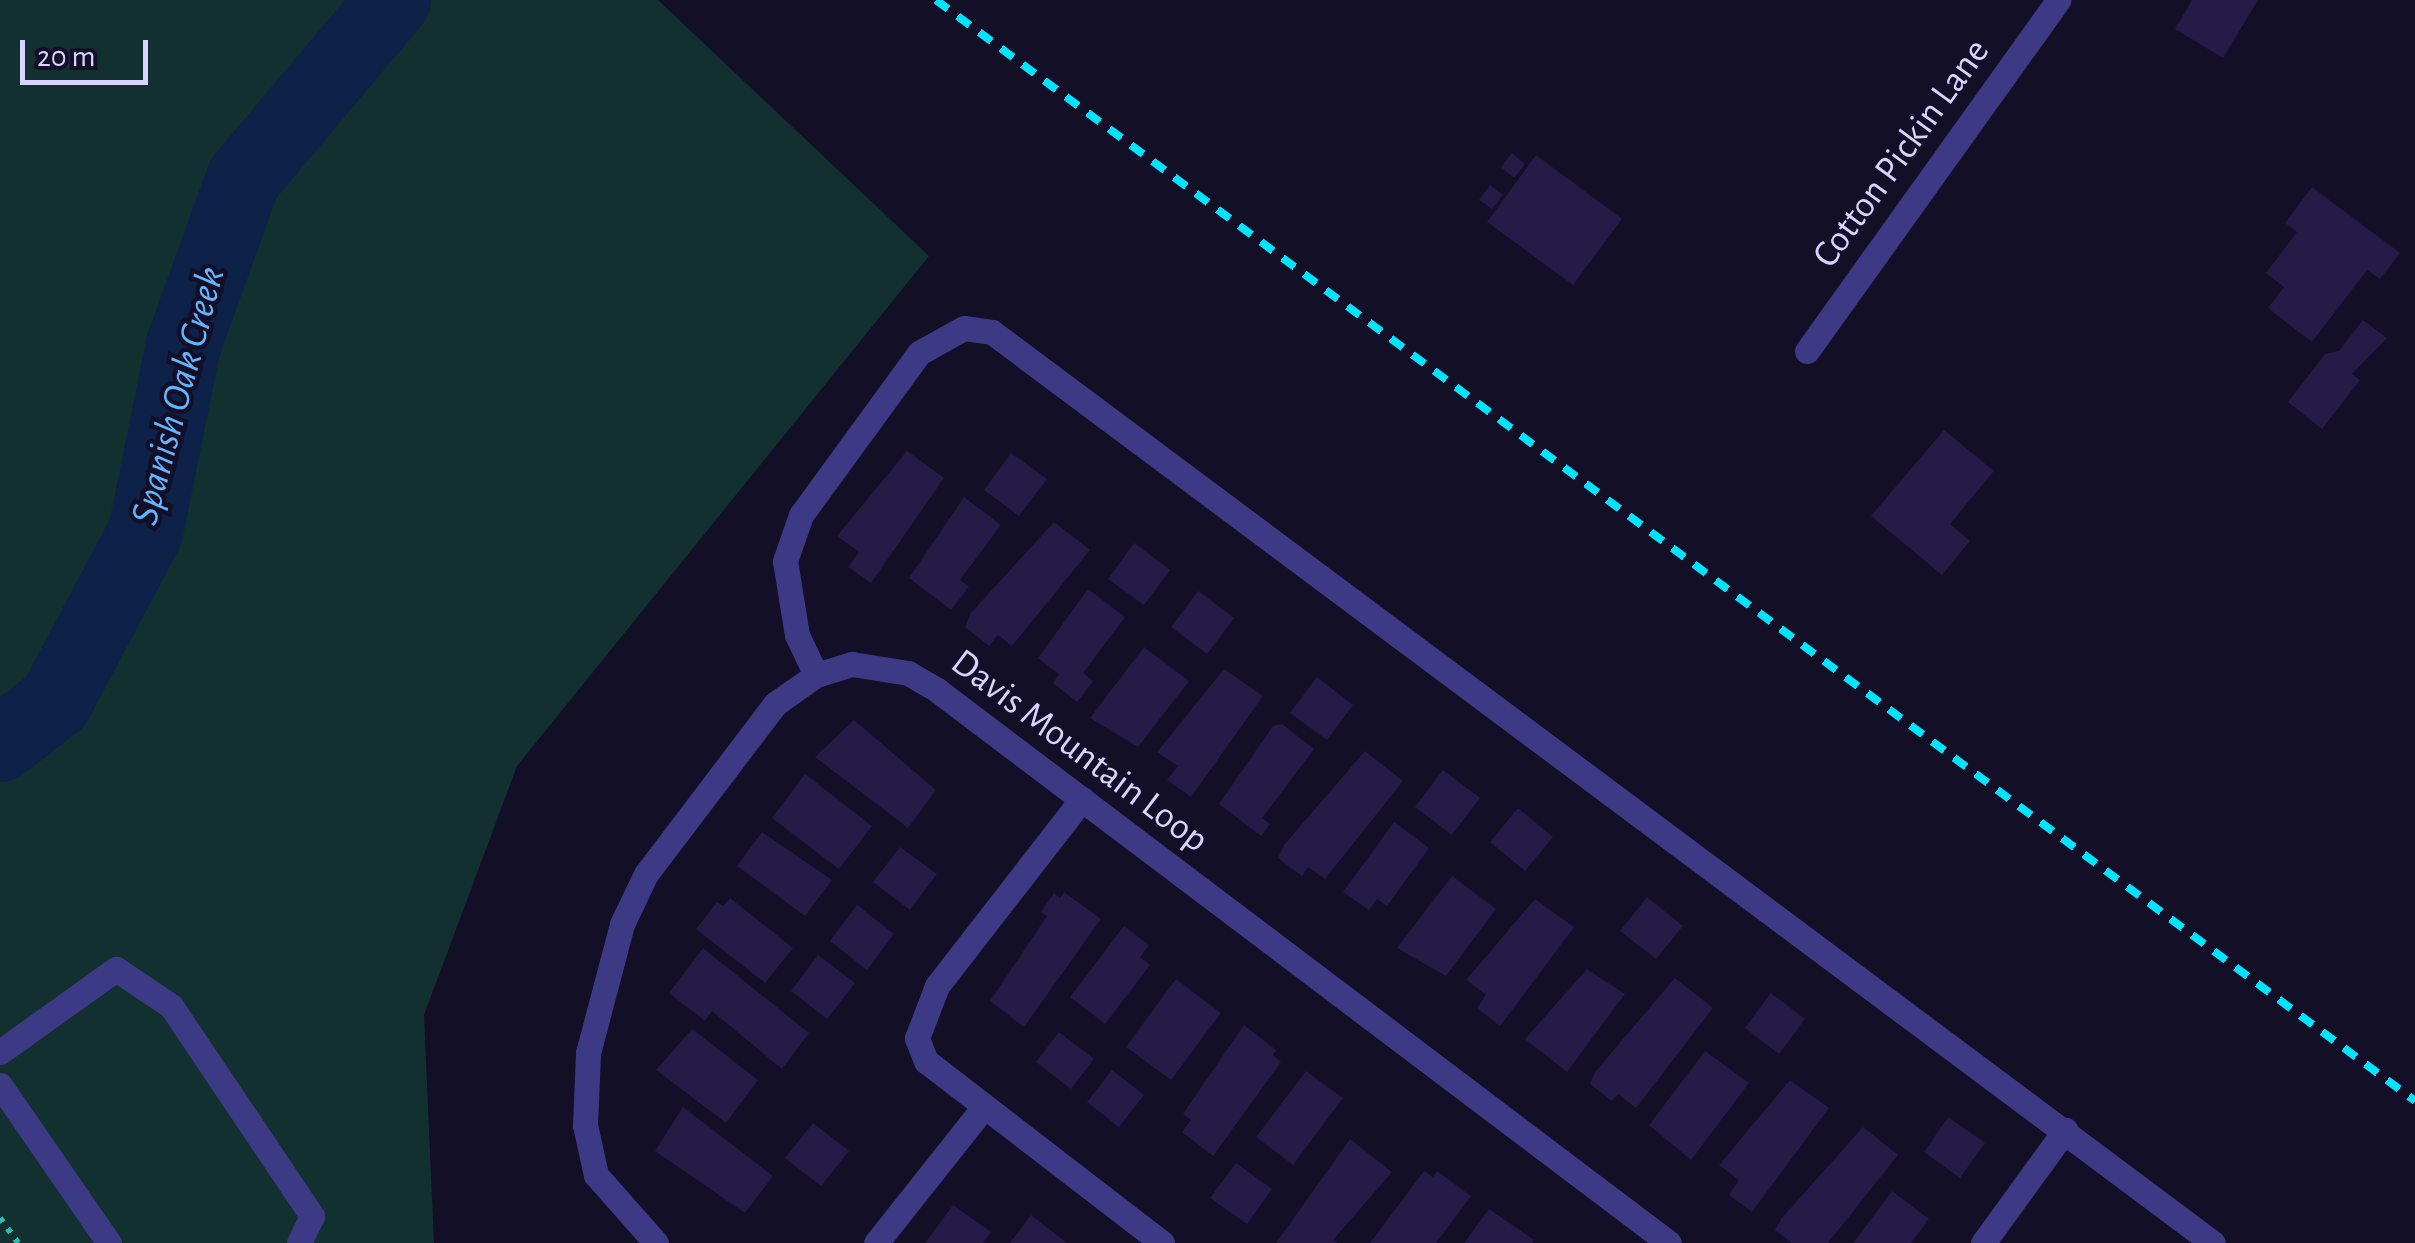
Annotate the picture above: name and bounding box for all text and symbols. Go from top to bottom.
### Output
scale bar [25,20,152,82]
street label: Cotton Pickin Lane [1804,31,2000,277]
text: 20 m [37,42,95,72]
water label: Spanish Oak Creek [121,262,235,530]
street label: Davis Mountain Loop [941,640,1217,864]

